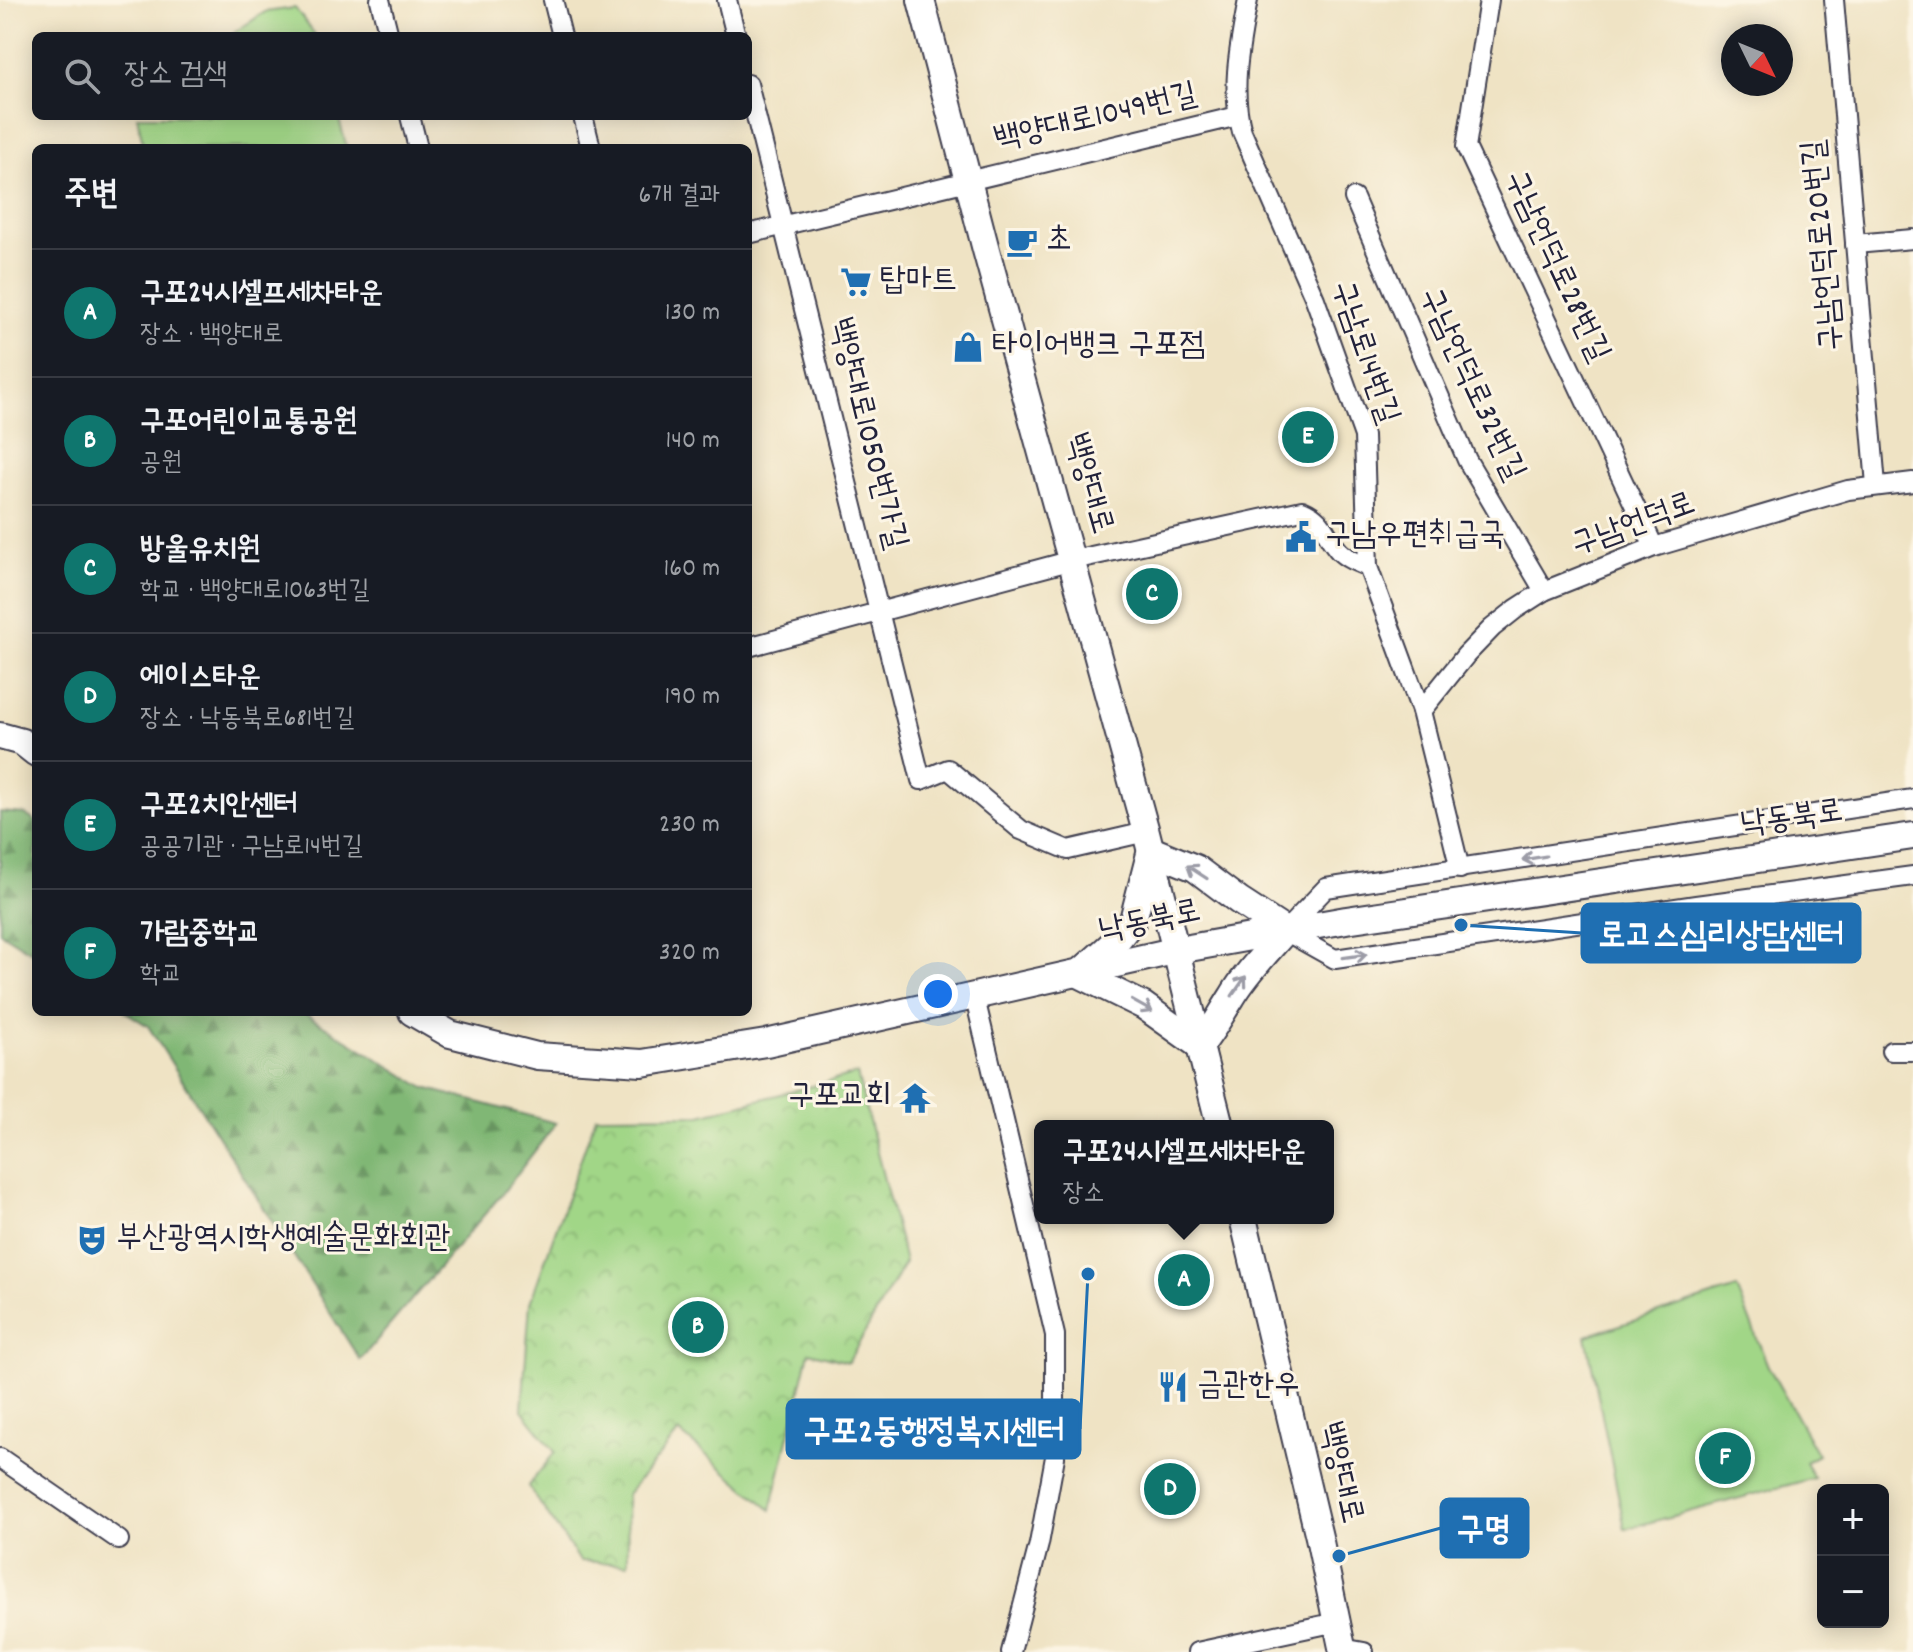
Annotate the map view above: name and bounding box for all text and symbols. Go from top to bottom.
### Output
north arrow [1721,24,1793,96]
search box [32,32,752,120]
icon: search [60,54,104,98]
text: 장소 검색 [124,55,227,98]
street label: 백양대로1049번길 [990,73,1202,165]
street label: 구남언덕로20번길 [1793,138,1857,352]
street label: 구남언덕로28번길 [1490,163,1620,371]
text: 주변 [64,172,119,221]
text: 6개 결과 [639,178,720,215]
place label: 초 [1046,219,1072,265]
cafe icon: 초 [1005,225,1039,259]
place label: 탑마트 [880,259,957,305]
supermarket icon: 탑마트 [839,265,873,299]
text: 구포24시셀프세차타운 [140,274,383,317]
street label: 구남로14번길 [1317,275,1409,431]
street label: 구남언덕로32번길 [1405,281,1535,489]
text: A [83,295,97,332]
text: 130 m [665,295,720,332]
street label: 백양대로1050번가길 [815,313,917,555]
text: 장소 · 백양대로 [140,317,283,354]
place label: 타이어뱅크 구포점 [992,324,1205,370]
shop icon: 타이어뱅크 구포점 [951,330,985,364]
text: 구포어린이교통공원 [140,402,357,445]
pin: E [1282,407,1334,467]
text: B [84,423,96,460]
text: 140 m [666,423,720,460]
street label: 백양대로 [1051,428,1123,540]
text: 공원 [140,445,182,482]
street label: 구남언덕로 [1566,482,1702,570]
place label: 구남우편취급국 [1325,514,1505,560]
public building icon: 구남우편취급국 [1284,520,1318,554]
text: 방울유치원 [140,530,261,573]
text: C [84,551,96,588]
text: 160 m [664,551,720,588]
pin: C [1126,564,1178,624]
text: 학교 · 백양대로1063번길 [140,573,369,610]
text: 에이스타운 [140,658,261,701]
text: D [83,679,97,716]
text: 190 m [664,679,720,716]
text: 장소 · 낙동북로681번길 [140,701,354,738]
text: 구포2치안센터 [140,786,298,829]
street label: 낙동북로 [1738,790,1846,850]
text: E [84,807,96,844]
text: 230 m [659,807,720,844]
text: 공공기관 · 구남로14번길 [140,829,363,866]
one-way arrow [1522,851,1547,866]
one-way arrow [1187,863,1209,880]
street label: 낙동북로 [1095,890,1205,956]
callout: 로고스심리상담센터 [1582,904,1860,962]
text: 가람중학교 [140,914,261,957]
text: 로고스심리상담센터 [1598,914,1844,963]
text: F [84,935,96,972]
text: 320 m [659,935,720,972]
one-way arrow [1342,948,1367,963]
text: 학교 [140,957,182,994]
your location [918,974,958,1014]
one-way arrow [1231,976,1247,998]
one-way arrow [1130,998,1153,1014]
place label: 구포교회 [788,1075,891,1121]
temple icon: 구포교회 [898,1081,932,1115]
popup [1034,1120,1334,1224]
text: 구포24시셀프세차타운 [1063,1133,1305,1176]
text: 장소 [1063,1176,1104,1213]
place label: 부산광역시학생예술문화회관 [116,1217,451,1263]
theatre icon: 부산광역시학생예술문화회관 [75,1223,109,1257]
pin: A [1158,1250,1210,1310]
pin: B [672,1297,724,1357]
place label: 금관한우 [1197,1364,1300,1410]
restaurant icon: 금관한우 [1156,1370,1190,1404]
callout: 구포2동행정복지센터 [787,1400,1080,1458]
text: 구포2동행정복지센터 [803,1410,1065,1459]
street label: 백양대로 [1305,1418,1373,1528]
pin: F [1699,1428,1751,1488]
pin: D [1144,1459,1196,1519]
map controls [1817,1484,1889,1628]
button: + [1817,1484,1889,1556]
callout: 구명 [1441,1499,1528,1557]
text: 구명 [1457,1508,1511,1557]
button: − [1817,1556,1889,1628]

